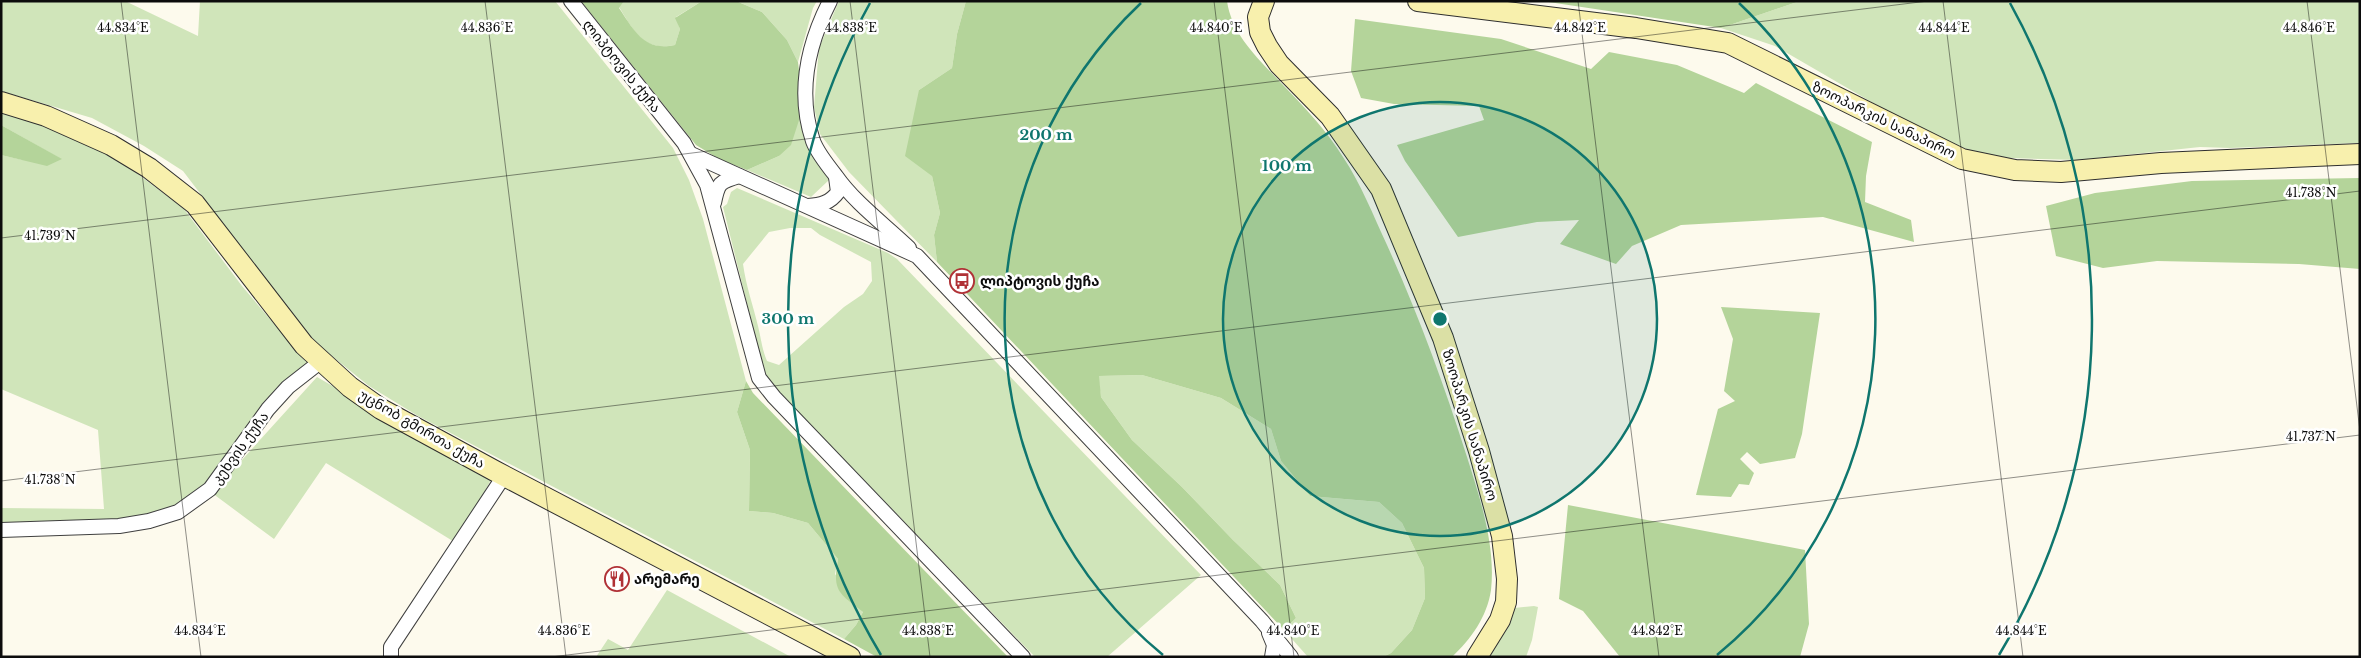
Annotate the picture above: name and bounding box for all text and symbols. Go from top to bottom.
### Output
street label: ლიპტოვის ქუჩა [579,16,665,116]
text: 44.834°E [97,20,149,35]
text: 44.836°E [461,20,514,35]
text: 44.838°E [825,20,877,35]
text: 44.840°E [1190,20,1243,35]
text: 44.842°E [1554,20,1606,35]
text: 44.844°E [1918,20,1970,35]
text: 44.846°E [2283,20,2335,35]
street label: ზოოპარკის სანაპირო [1809,77,1959,163]
text: 200 m [1020,125,1073,144]
text: 100 m [1262,156,1312,175]
text: 41.738°N [2285,185,2337,200]
text: 41.739°N [24,228,76,243]
bus stop icon: ლიპტოვის ქუჩა [949,268,975,294]
place label: ლიპტოვის ქუჩა [980,272,1099,290]
text: 300 m [762,309,815,328]
centre of rings [1431,310,1449,328]
street label: ზოოპარკის სანაპირო [1438,347,1502,503]
street label: უცნობ გმირთა ქუჩა [356,386,488,472]
street label: კეხვის ქუჩა [208,408,272,488]
text: 41.737°N [2286,429,2336,444]
text: 41.738°N [24,472,76,487]
restaurant icon: არემარე [604,566,630,592]
place label: არემარე [634,570,700,588]
text: 44.834°E [174,623,226,638]
text: 44.836°E [538,623,591,638]
text: 44.838°E [902,623,954,638]
text: 44.840°E [1267,623,1320,638]
text: 44.842°E [1631,623,1683,638]
text: 44.844°E [1995,623,2047,638]

